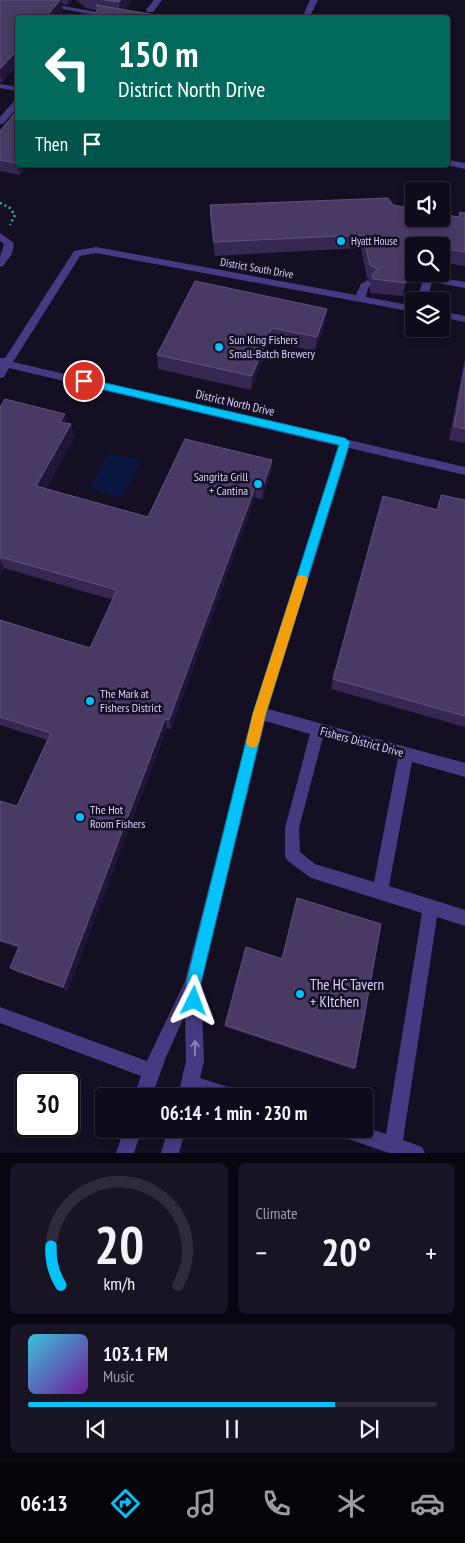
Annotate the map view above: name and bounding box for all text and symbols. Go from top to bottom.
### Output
text: 150 m [118,31,199,77]
icon: left [35,35,100,100]
text: District North Drive [118,75,265,103]
icon: arrive [78,130,106,158]
text: Then [35,132,68,156]
map controls [405,182,450,337]
button: sound [405,182,450,227]
place label: Hyatt House [351,234,398,248]
marker: Hyatt House [335,235,347,247]
button: search [405,237,450,282]
street label: District South Drive [219,255,295,281]
button: layers [405,292,450,337]
place label: Sun King Fishers Small-Batch Brewery [229,332,316,361]
marker: Sun King Fishers Small-Batch Brewery [213,341,225,353]
pin [63,360,105,402]
icon: arrive [70,367,98,395]
street label: District North Drive [194,386,276,419]
place label: Sangrita Grill + Cantina [194,469,248,498]
marker: Sangrita Grill + Cantina [252,478,264,490]
place label: The Mark at Fishers District [100,686,162,715]
marker: The Mark at Fishers District [84,695,96,707]
street label: Fishers District Drive [319,723,406,760]
place label: The Hot Room Fishers [90,802,145,831]
marker: The Hot Room Fishers [74,811,86,823]
position arrow [167,974,219,1026]
place label: The HC Tavern + KItchen [310,975,384,1011]
marker: The HC Tavern + KItchen [294,988,306,1000]
one-way arrow [190,1041,200,1057]
speed limit sign: 30 [15,1072,80,1137]
text: 06:14 · 1 min · 230 m [161,1101,307,1125]
text: Climate [256,1203,298,1223]
text: 20 [94,1211,144,1278]
text: 20° [321,1227,371,1276]
text: − [256,1234,267,1271]
text: + [425,1234,437,1271]
text: km/h [103,1272,135,1295]
text: 103.1 FM [103,1342,168,1366]
text: Music [103,1366,135,1386]
icon: previous [82,1415,110,1443]
icon: pause [218,1415,246,1443]
icon: next [355,1415,383,1443]
icon: directions [108,1486,143,1521]
icon: music [184,1486,219,1521]
icon: phone [259,1486,294,1521]
icon: climate [334,1486,369,1521]
icon: car [410,1486,445,1521]
text: 06:13 [20,1489,68,1517]

